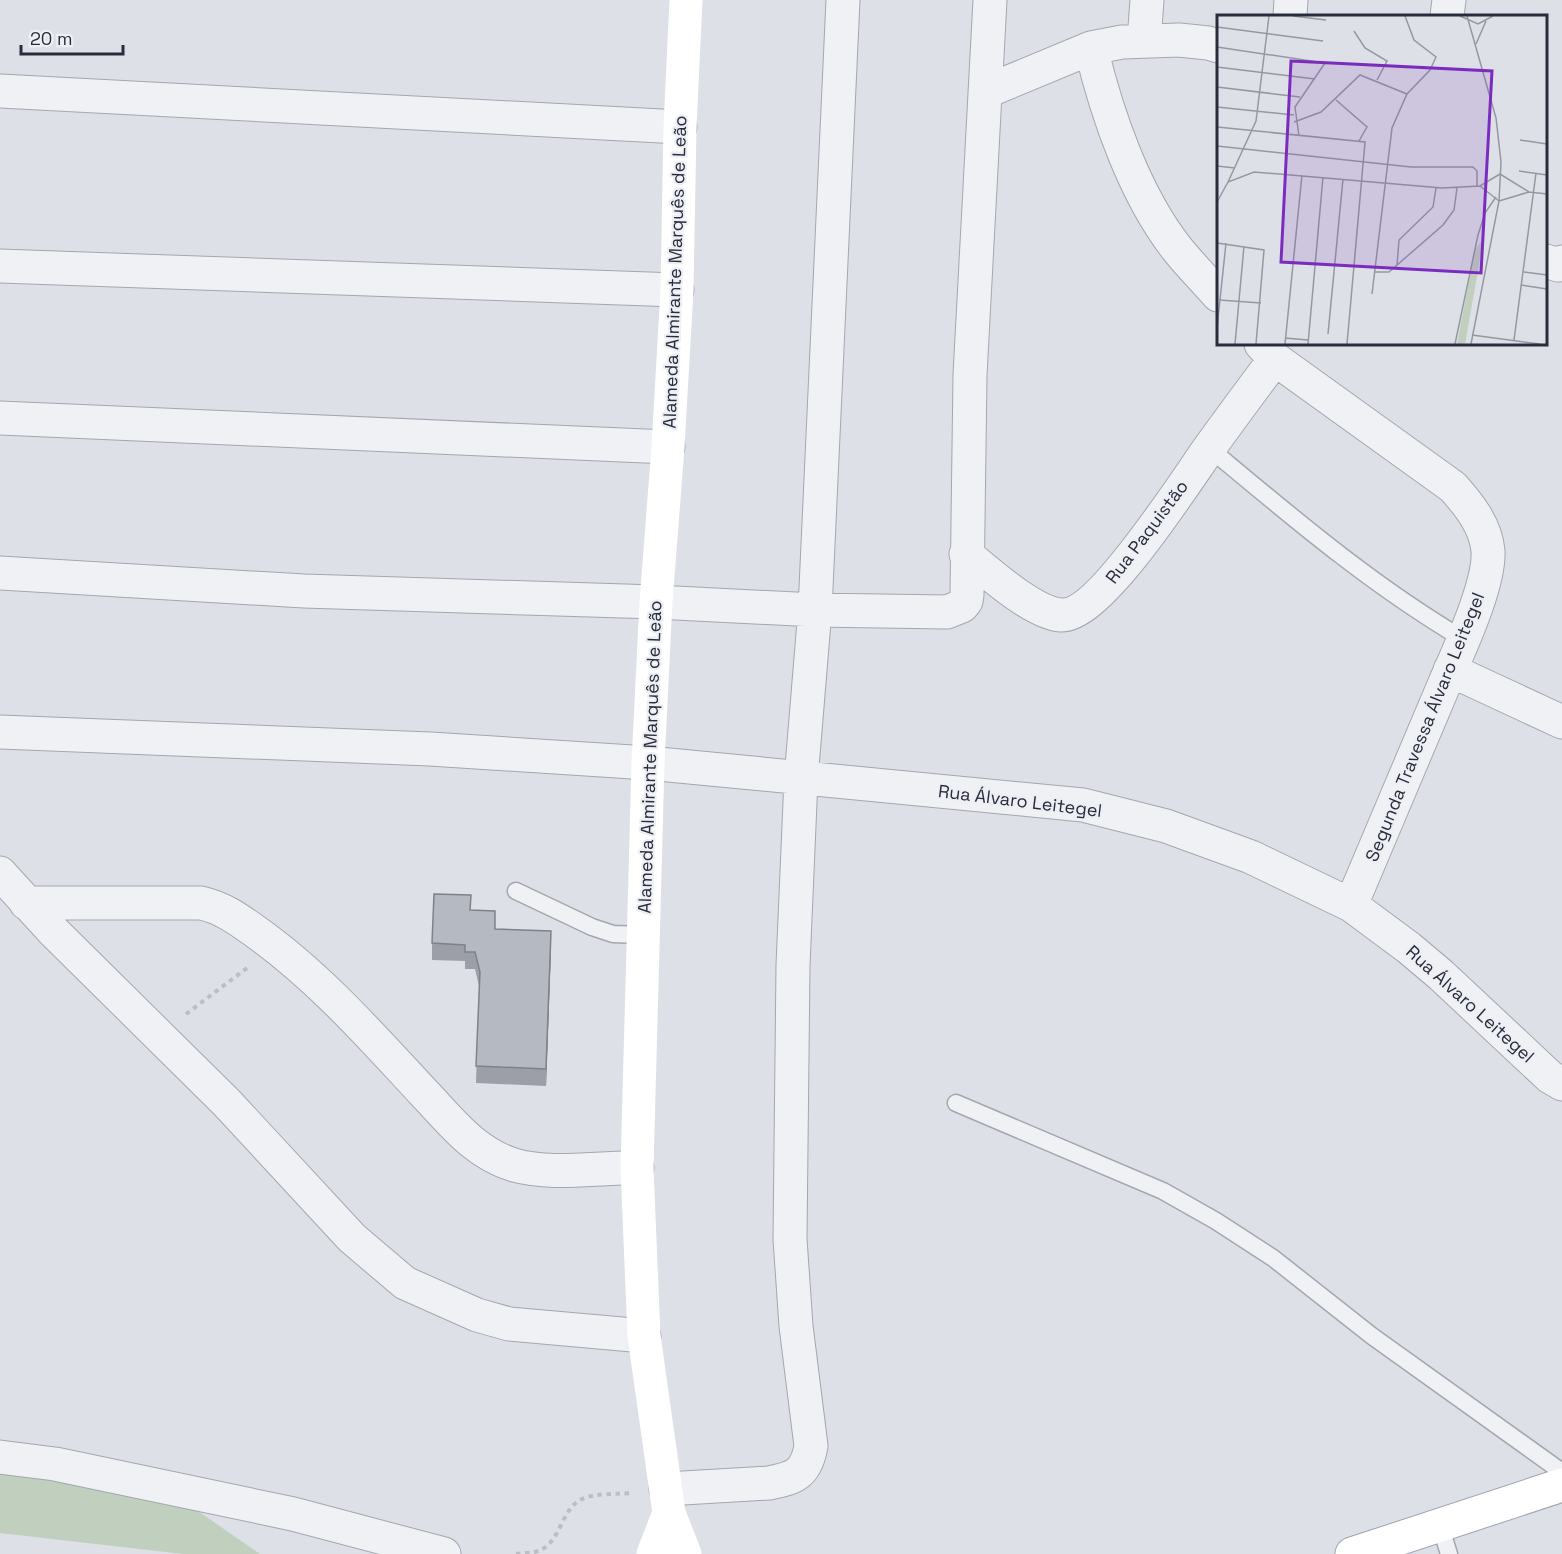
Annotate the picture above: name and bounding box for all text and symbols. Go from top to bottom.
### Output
inset map [1217,15,1547,345]
scale bar [21,18,123,56]
text: 20 m [30,27,73,50]
street label: Alameda Almirante Marquês de Leão [658,115,691,429]
street label: Rua Paquistão [1100,475,1193,588]
street label: Segunda Travessa Álvaro Leitegel [1360,589,1489,865]
street label: Alameda Almirante Marquês de Leão [633,600,666,914]
street label: Rua Álvaro Leitegel [937,779,1103,822]
street label: Rua Álvaro Leitegel [1401,940,1539,1067]

